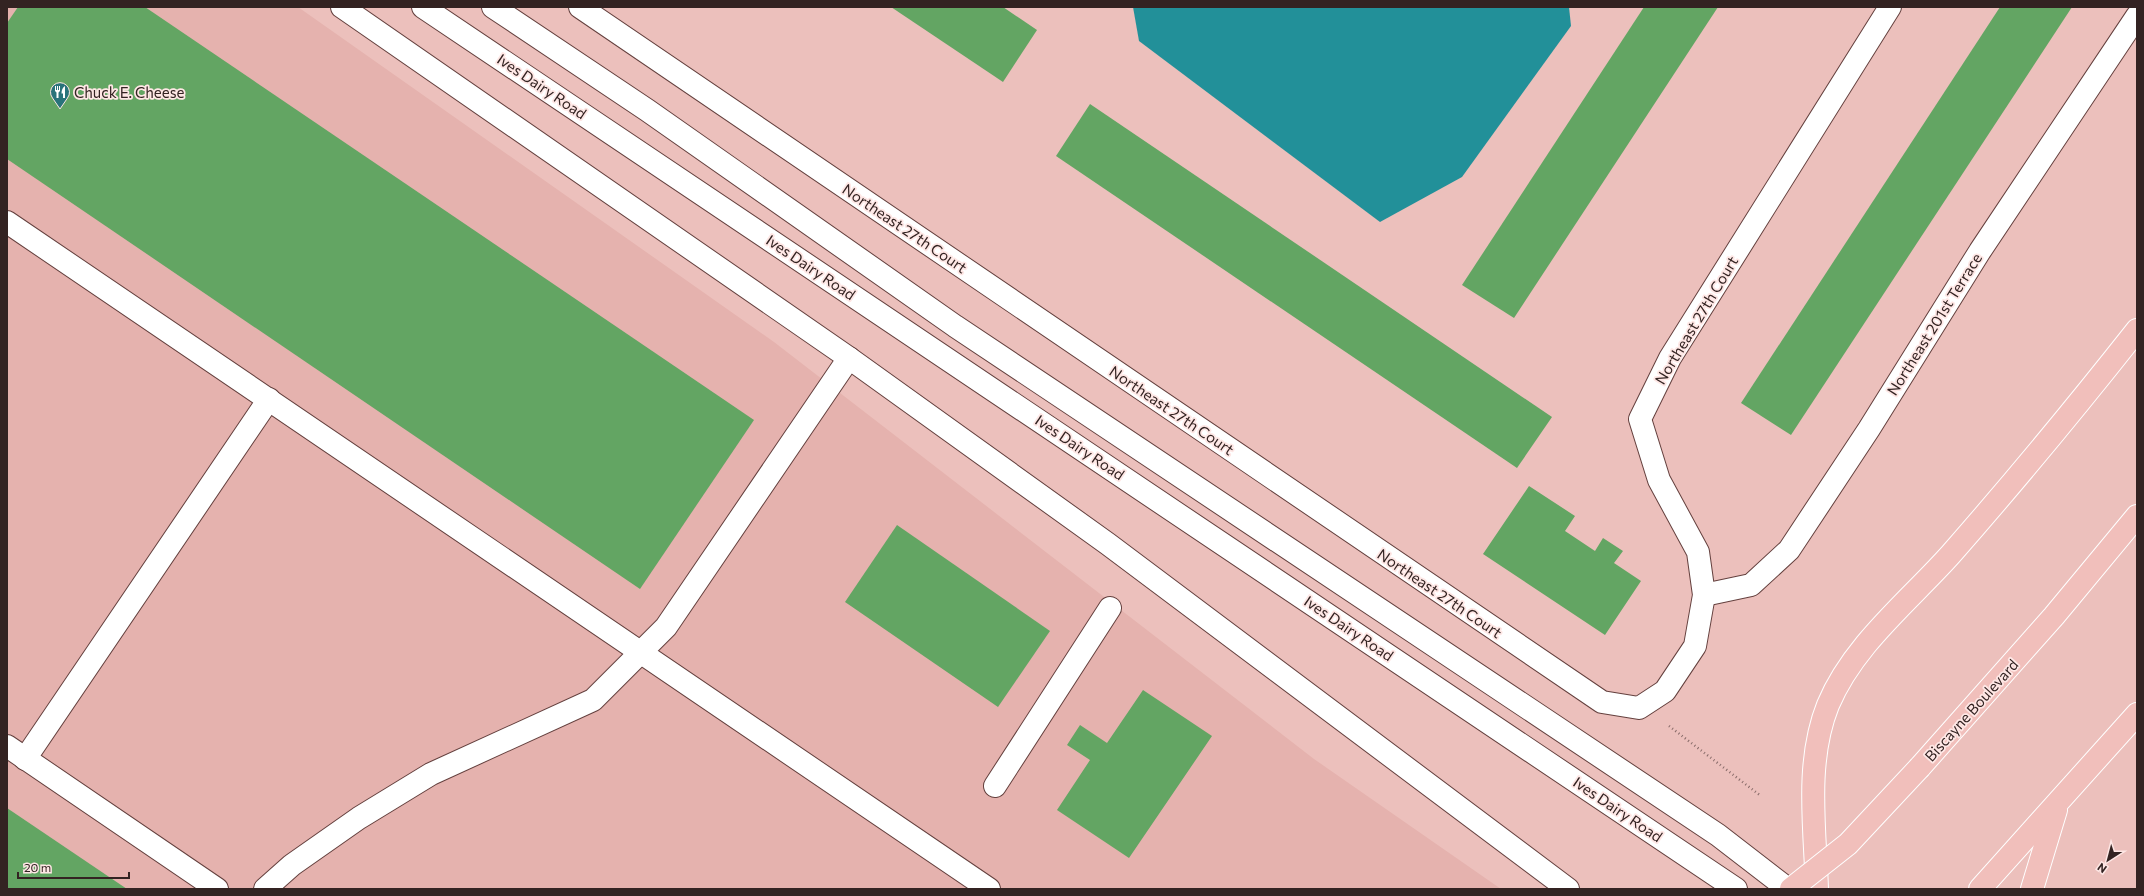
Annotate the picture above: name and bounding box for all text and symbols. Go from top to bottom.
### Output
street label: Ives Dairy Road [494,50,590,122]
restaurant icon: Chuck E. Cheese [49,81,71,109]
place label: Chuck E. Cheese [74,83,185,101]
street label: Northeast 27th Court [839,180,971,276]
street label: Ives Dairy Road [763,231,859,303]
street label: Northeast 201st Terrace [1883,250,1985,398]
street label: Northeast 27th Court [1651,253,1741,387]
street label: Northeast 27th Court [1106,362,1238,458]
street label: Ives Dairy Road [1032,411,1128,483]
street label: Northeast 27th Court [1374,545,1506,641]
street label: Ives Dairy Road [1301,592,1397,664]
street label: Biscayne Boulevard [1921,655,2021,765]
street label: Ives Dairy Road [1570,773,1666,845]
north arrow [2088,840,2128,880]
scale bar [18,854,129,880]
text: 20 m [24,860,51,874]
text: N [2095,861,2109,876]

